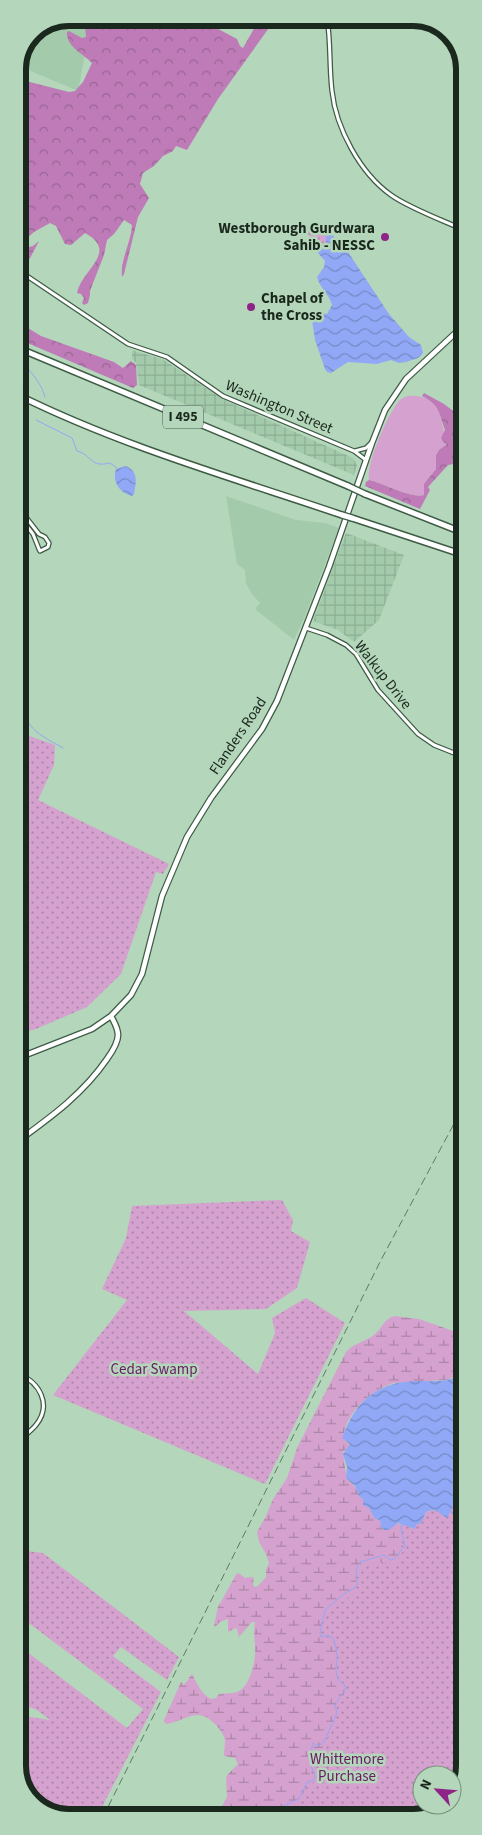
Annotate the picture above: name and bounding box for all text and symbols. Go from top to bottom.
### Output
place label: Westborough Gurdwara Sahib - NESSC [218,218,375,256]
marker: Westborough Gurdwara Sahib - NESSC [379,231,391,243]
place label: Chapel of the Cross [261,288,324,326]
marker: Chapel of the Cross [245,301,257,313]
street label: Washington Street [222,375,336,439]
road number: I 495 [163,406,203,428]
street label: Walkup Drive [349,636,417,714]
street label: Flanders Road [204,693,272,779]
park label: Cedar Swamp [110,1359,198,1380]
park label: Whittemore Purchase [310,1749,384,1787]
north arrow [412,1765,462,1815]
text: N [415,1776,437,1793]

